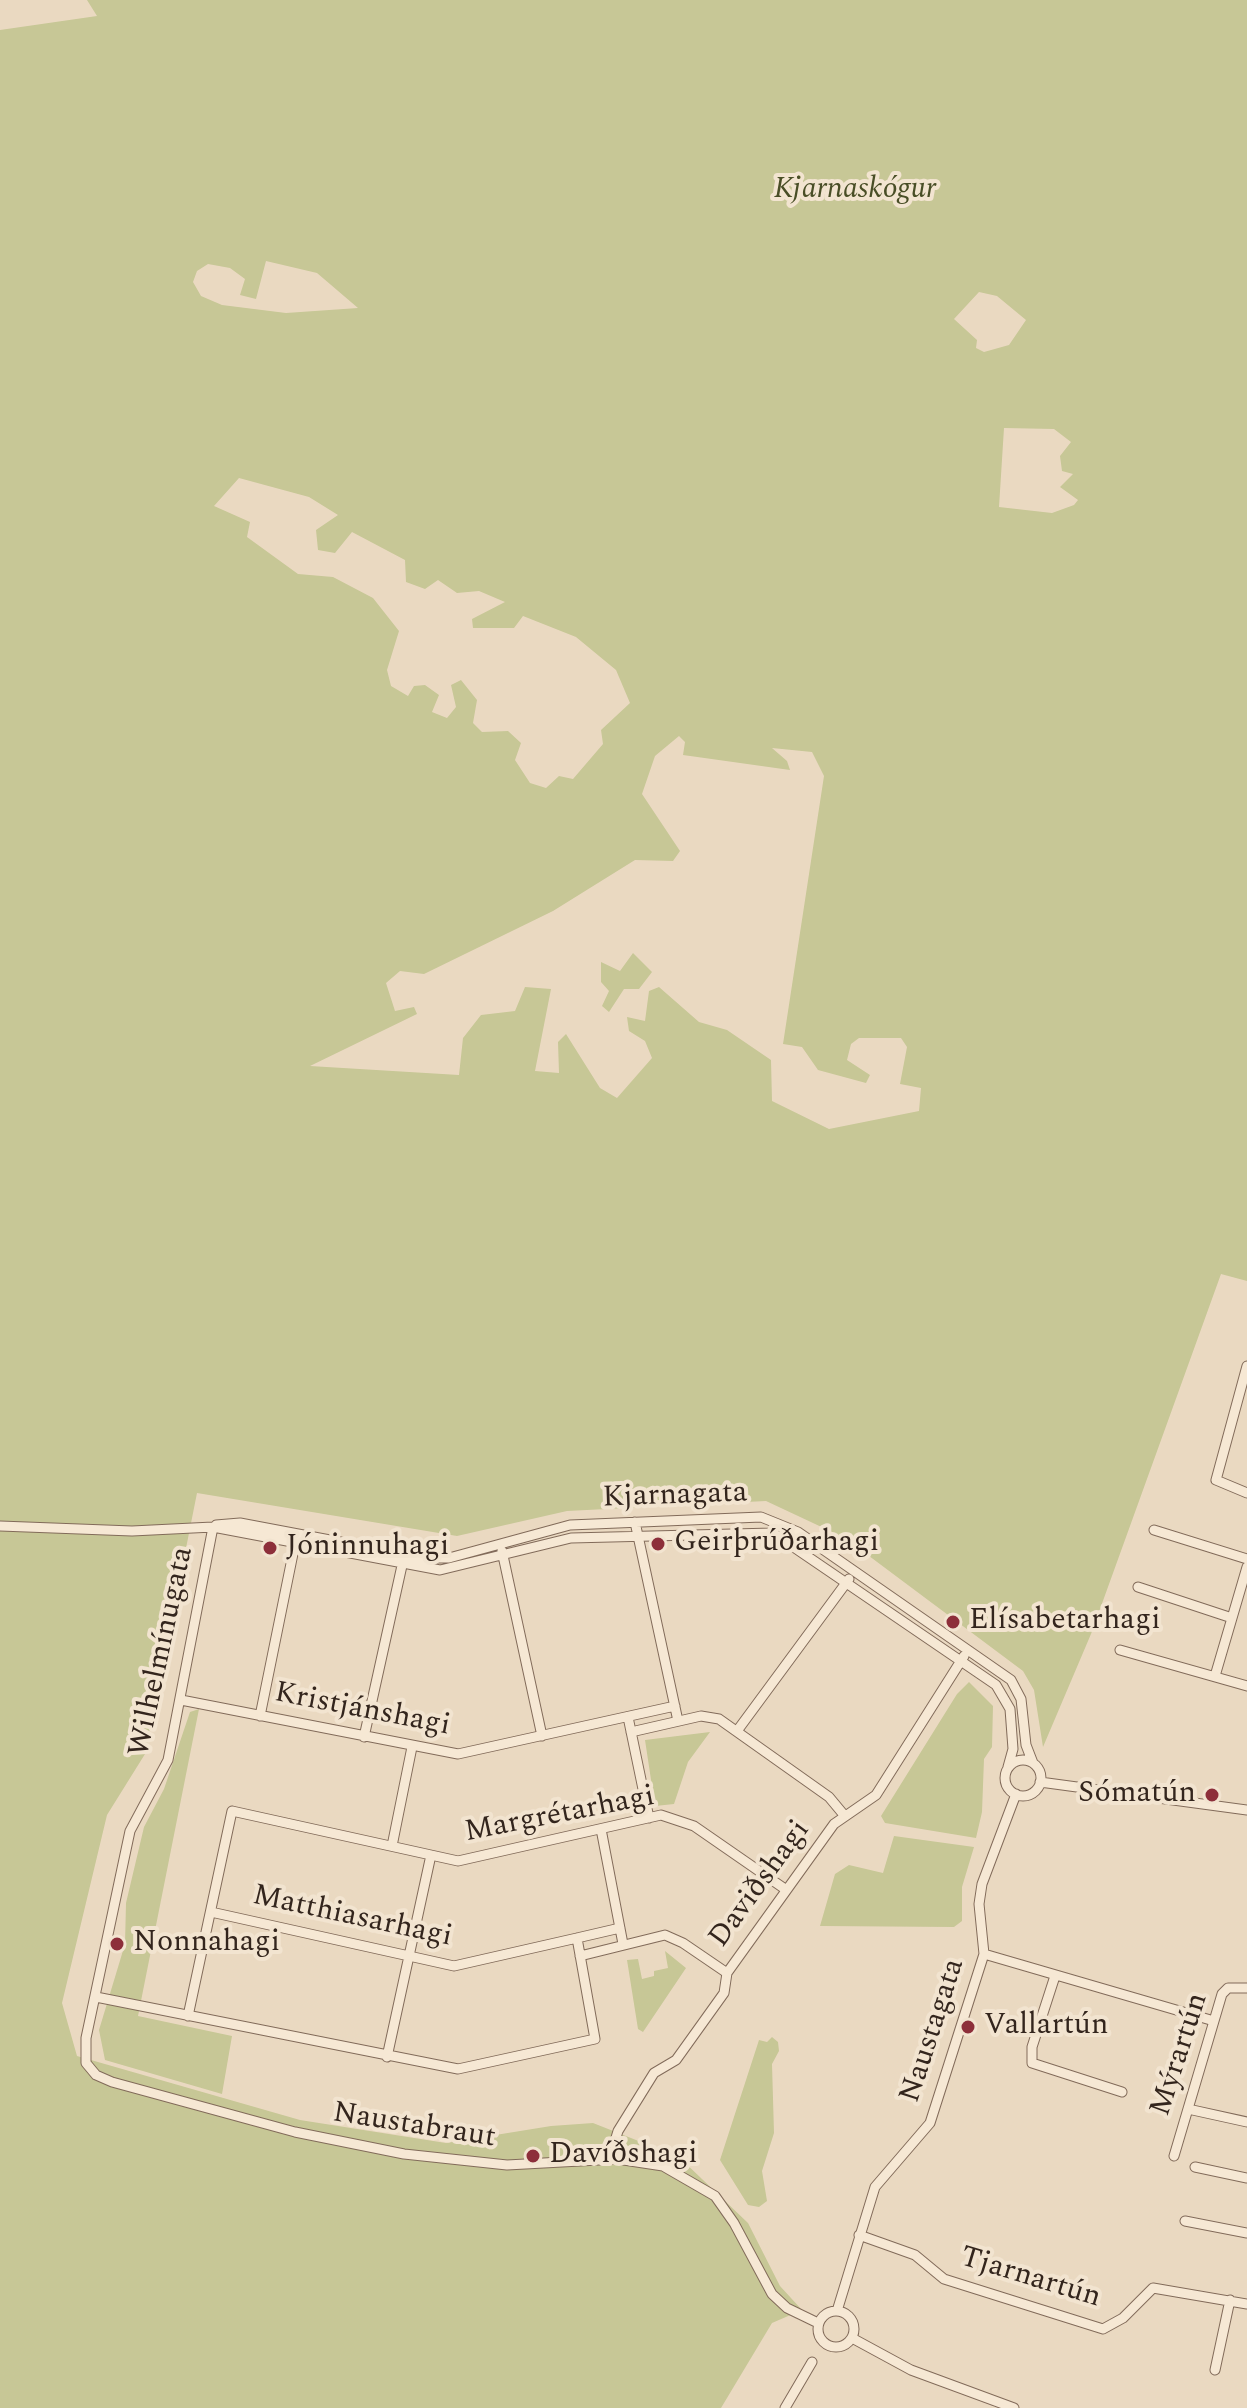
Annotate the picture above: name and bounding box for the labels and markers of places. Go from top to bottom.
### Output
place label: Geirþrúðarhagi [674,1526,879,1562]
place label: Jóninnuhagi [286,1530,449,1566]
marker: Geirþrúðarhagi [649,1535,667,1553]
marker: Jóninnuhagi [261,1539,279,1557]
place label: Elísabetarhagi [969,1604,1161,1640]
marker: Elísabetarhagi [944,1613,962,1631]
place label: Sómatún [1078,1777,1196,1813]
marker: Sómatún [1203,1786,1221,1804]
place label: Nonnahagi [133,1926,280,1962]
marker: Nonnahagi [108,1935,126,1953]
place label: Vallartún [984,2009,1108,2045]
marker: Vallartún [959,2018,977,2036]
place label: Davíðshagi [549,2138,698,2174]
marker: Davíðshagi [524,2147,542,2165]

